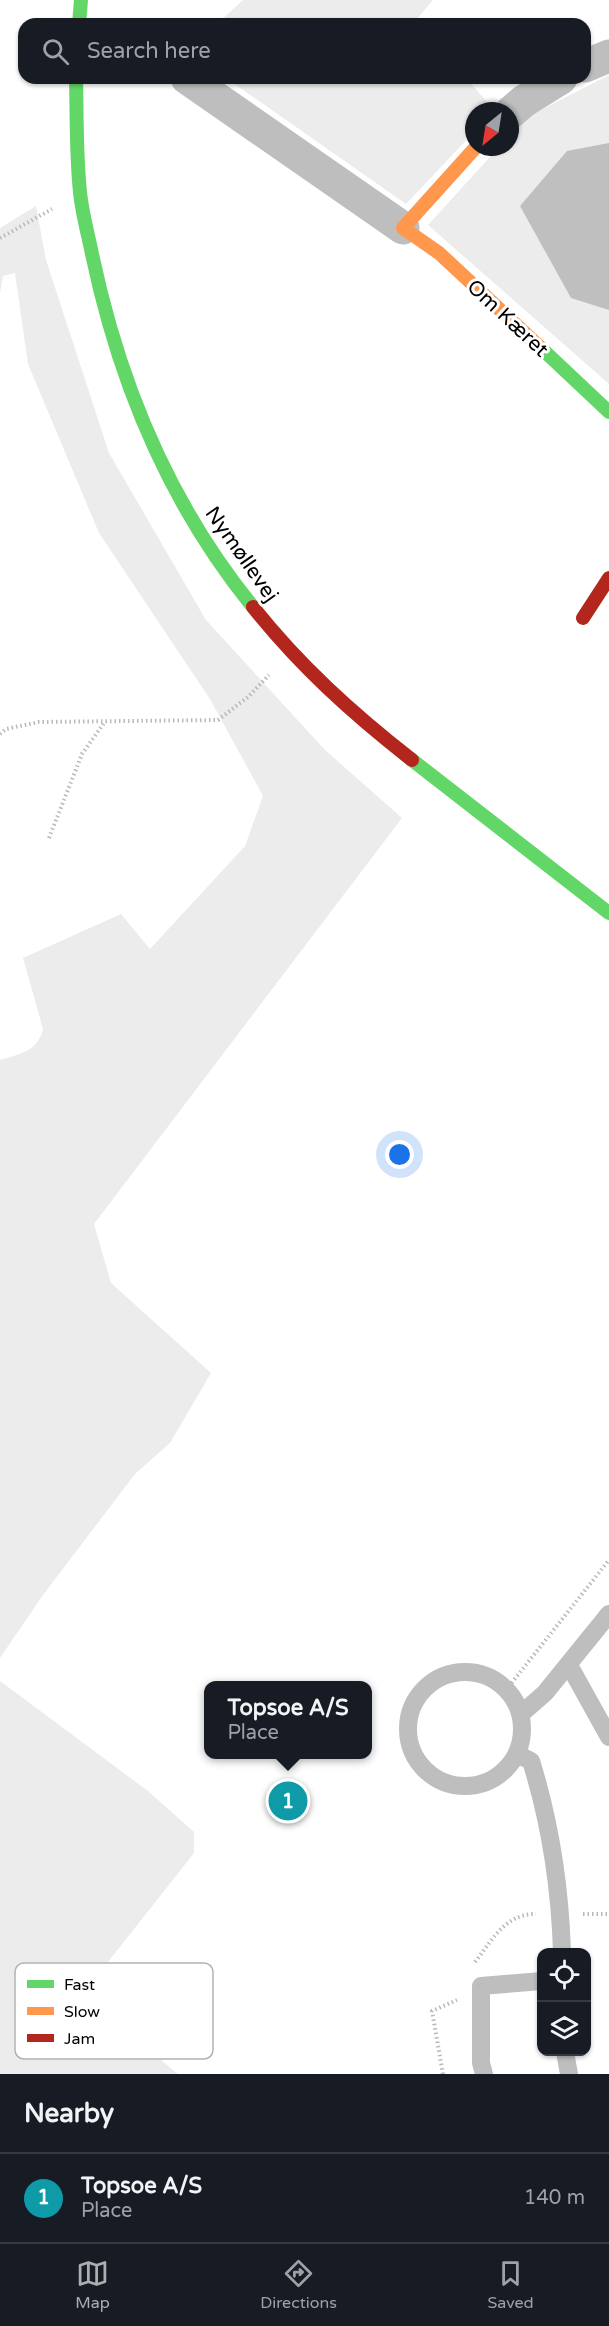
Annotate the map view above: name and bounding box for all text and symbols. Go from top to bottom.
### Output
search box [18,18,591,84]
icon: search [39,35,72,68]
text: Search here [87,38,211,64]
north arrow [465,102,519,156]
street label: Om Kæret [462,274,554,362]
street label: Nymøllevej [200,502,284,607]
your location [385,1140,414,1169]
popup [204,1681,372,1759]
text: Topsoe A/S [227,1695,349,1721]
text: Place [227,1721,279,1745]
pin: 1 [268,1778,308,1824]
map controls [537,1948,591,2056]
button: locate [537,1948,591,2002]
legend [15,1963,213,2059]
text: Fast [64,1975,95,1995]
text: Slow [64,2002,100,2022]
button: layers [537,2002,591,2056]
text: Jam [64,2029,95,2049]
text: Nearby [24,2098,114,2129]
text: Topsoe A/S [81,2173,202,2199]
text: 1 [37,2186,50,2210]
text: 140 m [524,2186,585,2210]
text: Place [81,2199,132,2223]
tab: Map [75,2257,110,2313]
tab: Directions [260,2257,337,2313]
tab: Saved [487,2257,534,2313]

